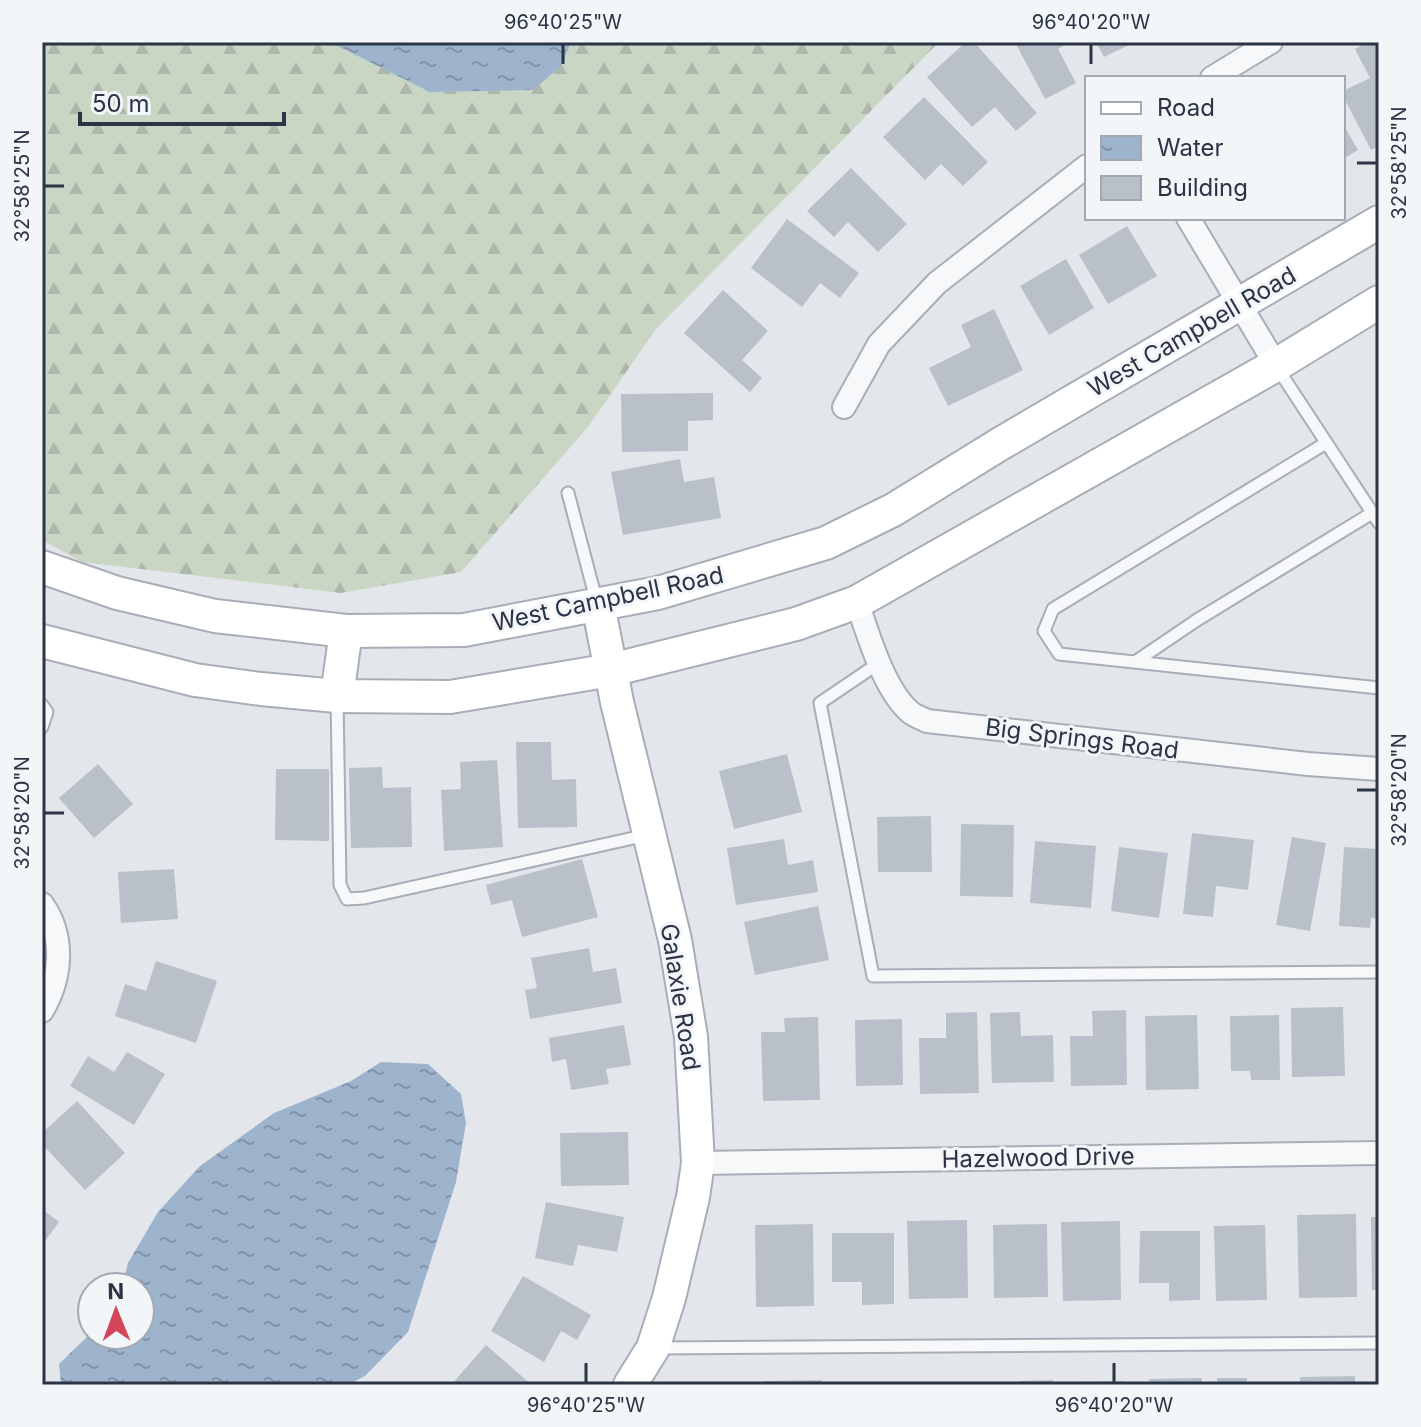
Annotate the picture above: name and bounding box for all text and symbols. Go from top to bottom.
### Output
text: 96°40'25"W [504,10,622,34]
text: 96°40'20"W [1032,10,1150,34]
scale bar [80,76,284,126]
legend [1085,76,1345,220]
text: 50 m [92,89,150,118]
text: Road [1157,93,1215,122]
text: 32°58'25"N [1387,107,1411,219]
text: 32°58'25"N [10,130,34,242]
text: Water [1157,133,1224,162]
text: Building [1157,173,1248,202]
street label: West Campbell Road [1083,260,1301,403]
street label: West Campbell Road [490,560,726,637]
street label: Big Springs Road [984,712,1180,765]
text: 32°58'20"N [1387,733,1411,847]
text: 32°58'20"N [10,756,34,870]
street label: Galaxie Road [655,921,706,1072]
street label: Hazelwood Drive [941,1141,1135,1174]
north arrow [76,1271,156,1351]
text: N [107,1278,124,1304]
text: 96°40'25"W [527,1393,645,1417]
text: 96°40'20"W [1055,1393,1173,1417]

